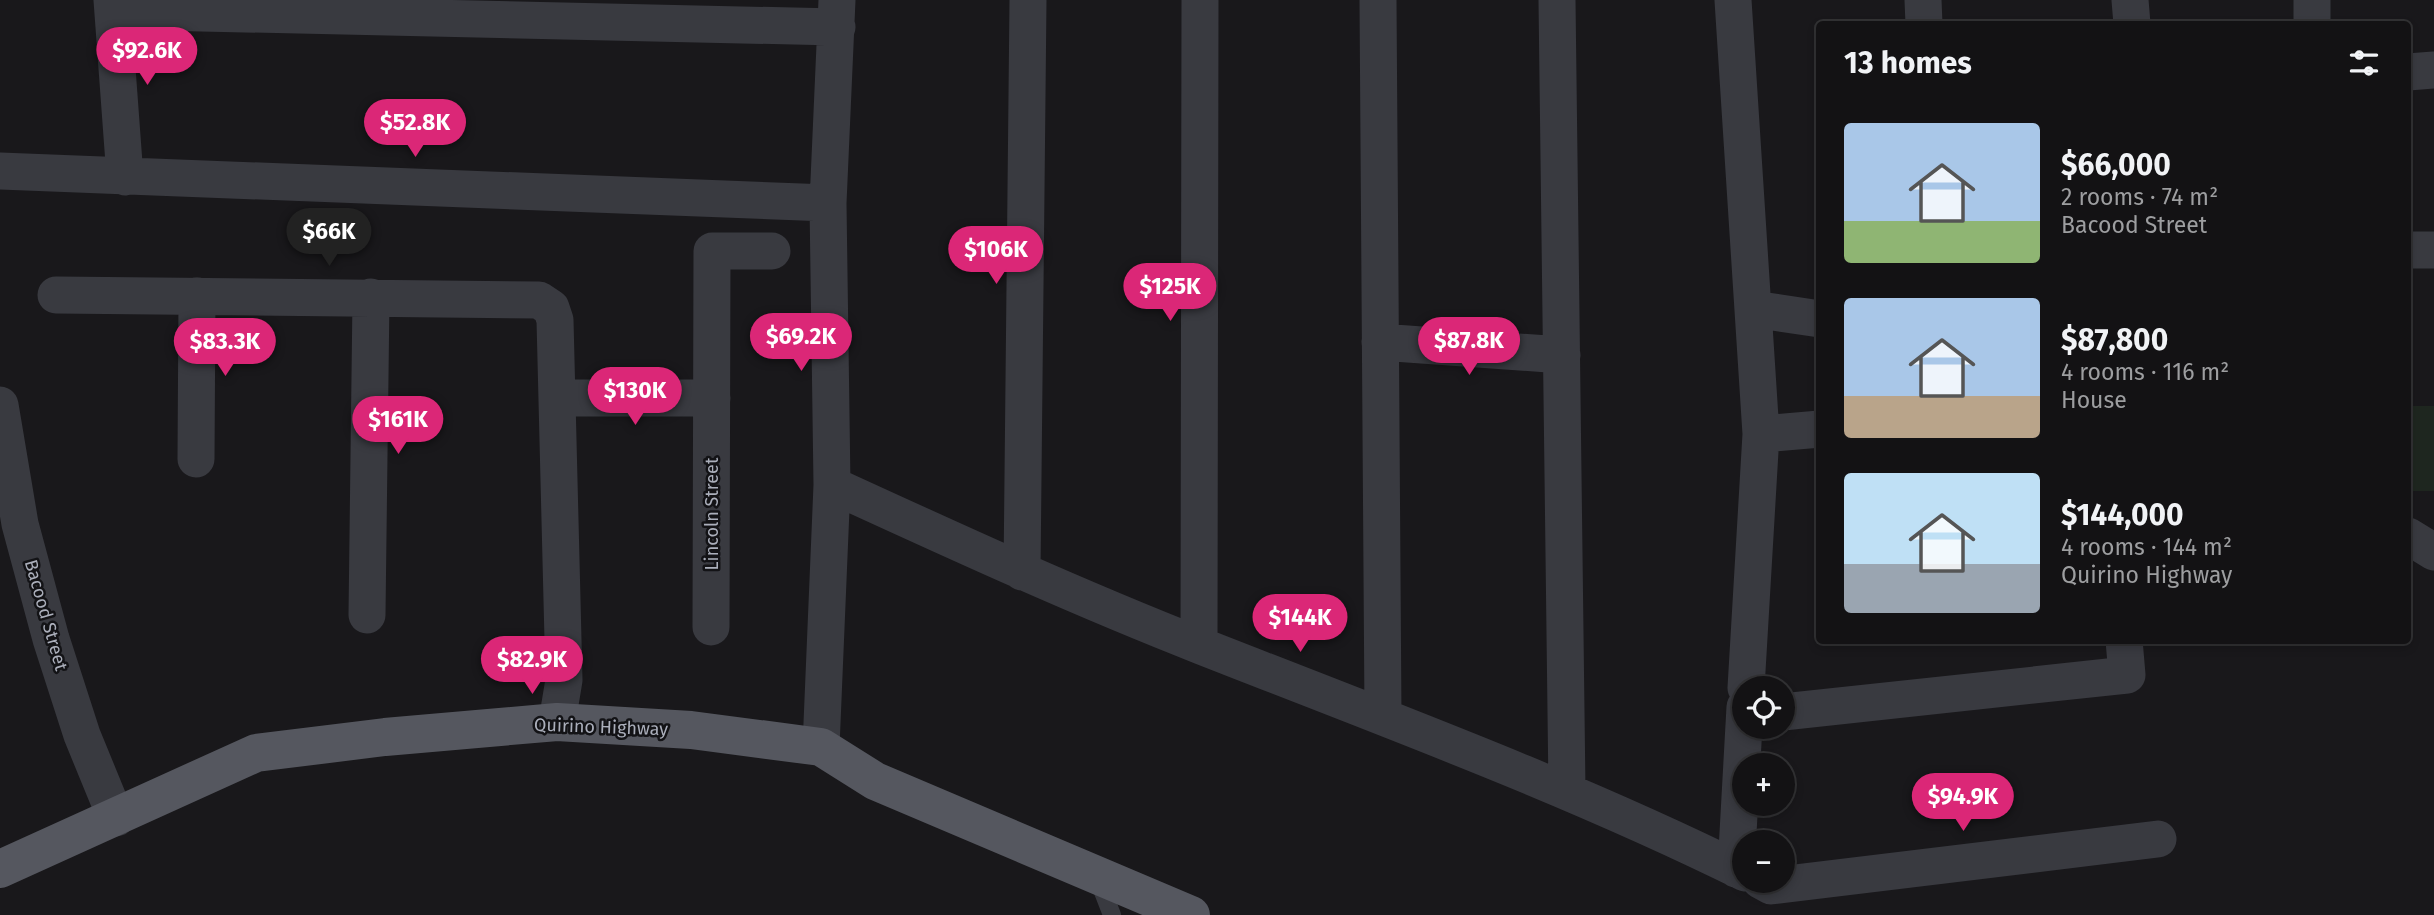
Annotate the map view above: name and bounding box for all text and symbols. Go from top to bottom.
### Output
pin: $92.6K [90,28,204,87]
text: $92.6K [112,36,182,64]
icon: filters [2345,44,2383,82]
text: 13 homes [1844,45,1972,81]
pin: $52.8K [358,100,472,159]
text: $52.8K [380,108,450,136]
text: $66,000 [2061,147,2171,183]
icon: home [1900,151,1984,235]
text: 2 rooms · 74 m² [2061,183,2218,211]
pin: $66K [288,208,370,268]
text: Bacood Street [2061,211,2207,239]
text: $66K [302,217,356,245]
pin: $106K [947,226,1045,286]
text: $106K [964,235,1028,263]
pin: $125K [1121,264,1219,323]
text: $125K [1139,272,1201,300]
pin: $69.2K [744,314,858,373]
pin: $83.3K [168,318,282,378]
pin: $87.8K [1412,318,1526,377]
text: $69.2K [766,322,836,350]
text: $87,800 [2061,322,2168,358]
text: $87.8K [1434,326,1504,354]
icon: home [1900,326,1984,410]
text: $83.3K [190,327,260,355]
text: 4 rooms · 116 m² [2061,358,2229,386]
pin: $130K [586,368,684,427]
text: $130K [604,376,666,404]
text: House [2061,386,2127,414]
pin: $161K [349,396,447,456]
text: $161K [368,405,428,433]
street label: Lincoln Street [701,457,723,570]
text: $144,000 [2061,497,2184,533]
icon: home [1900,501,1984,585]
text: 4 rooms · 144 m² [2061,533,2232,561]
street label: Bacood Street [20,557,72,673]
text: Quirino Highway [2061,561,2232,589]
pin: $144K [1251,594,1349,654]
text: $144K [1268,603,1332,631]
pin: $82.9K [475,636,589,696]
text: $82.9K [497,645,567,673]
map controls [1732,676,1795,893]
button: locate [1732,676,1795,739]
street label: Quirino Highway [534,714,669,740]
button: + [1732,753,1795,816]
pin: $94.9K [1906,774,2020,833]
text: $94.9K [1928,782,1998,810]
button: − [1732,830,1795,893]

